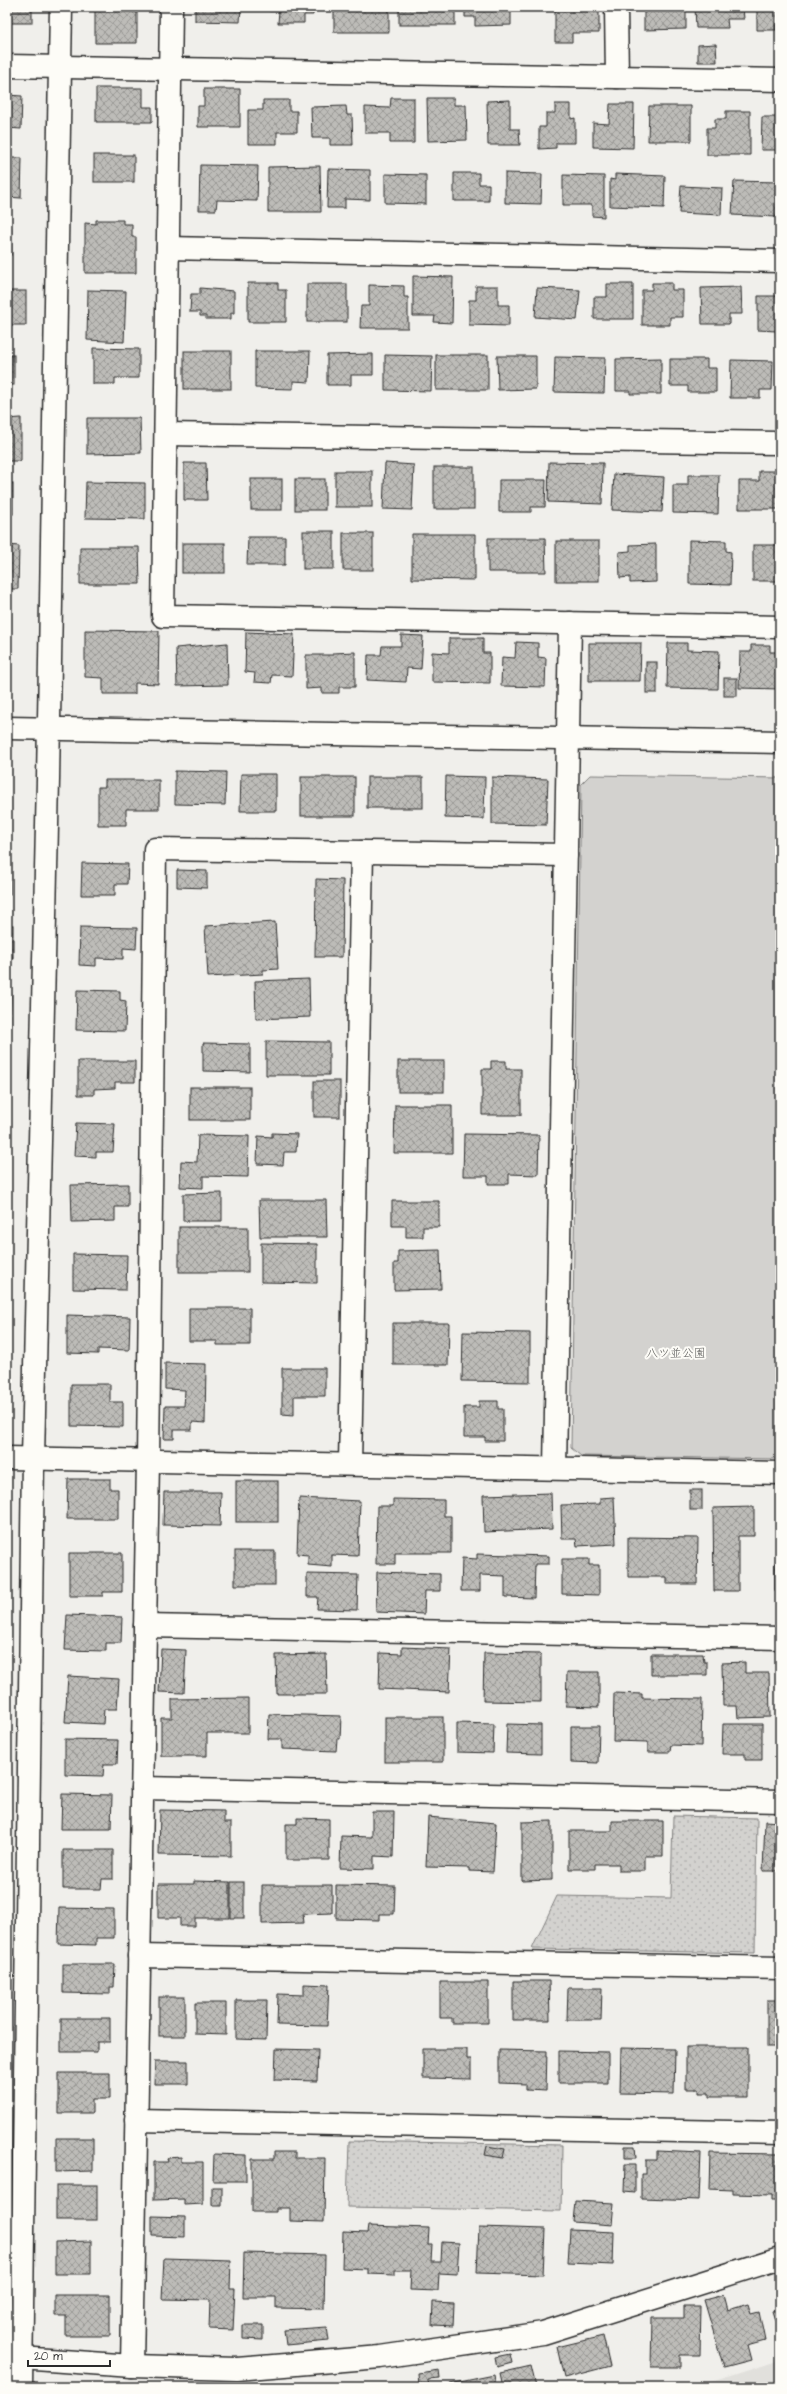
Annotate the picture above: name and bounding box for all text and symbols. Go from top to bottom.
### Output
park label: 八ツ並公園 [646,1345,706,1362]
scale bar [28,2342,110,2368]
text: 20 m [34,2348,63,2365]

